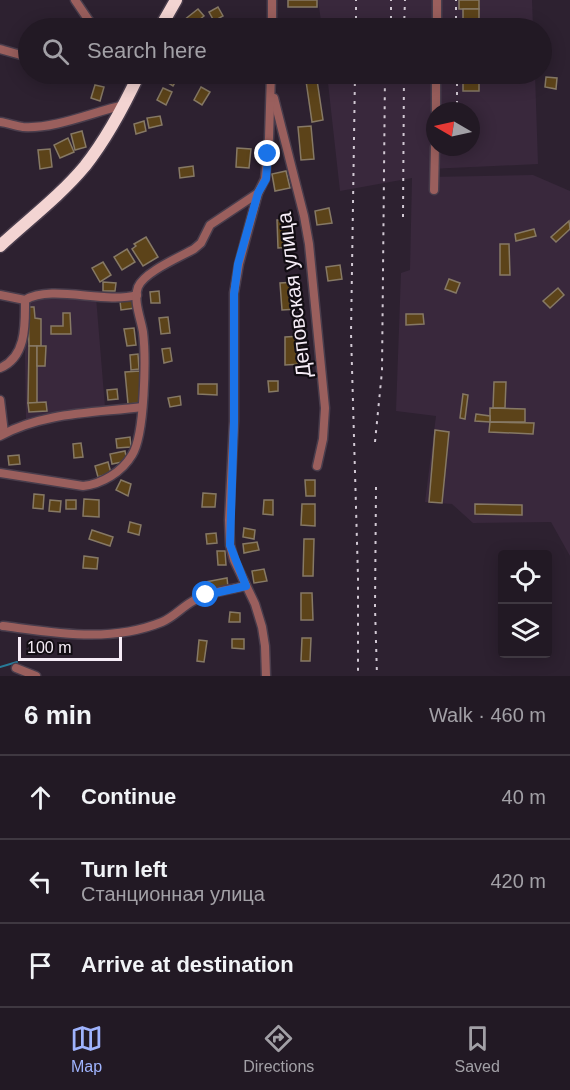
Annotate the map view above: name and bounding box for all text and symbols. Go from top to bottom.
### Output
search box [18,18,552,84]
icon: search [39,35,72,68]
text: Search here [87,38,207,63]
north arrow [426,102,480,156]
route end [254,140,280,166]
street label: Деповская улица [272,211,315,379]
map controls [498,550,552,658]
button: locate [498,550,552,604]
route start [192,581,218,607]
button: layers [498,604,552,658]
scale bar [18,634,122,662]
text: 100 m [27,639,71,656]
text: 6 min [24,700,92,730]
text: Walk · 460 m [429,704,546,726]
icon: ahead [24,781,57,814]
text: Continue [81,784,176,809]
text: 40 m [502,786,546,808]
text: Turn left [81,857,167,882]
icon: left [24,865,57,898]
text: 420 m [490,870,546,892]
text: Станционная улица [81,883,265,905]
icon: arrive [24,949,57,982]
text: Arrive at destination [81,952,294,977]
tab: Map [70,1022,103,1076]
tab: Directions [243,1022,314,1076]
tab: Saved [455,1022,500,1076]

